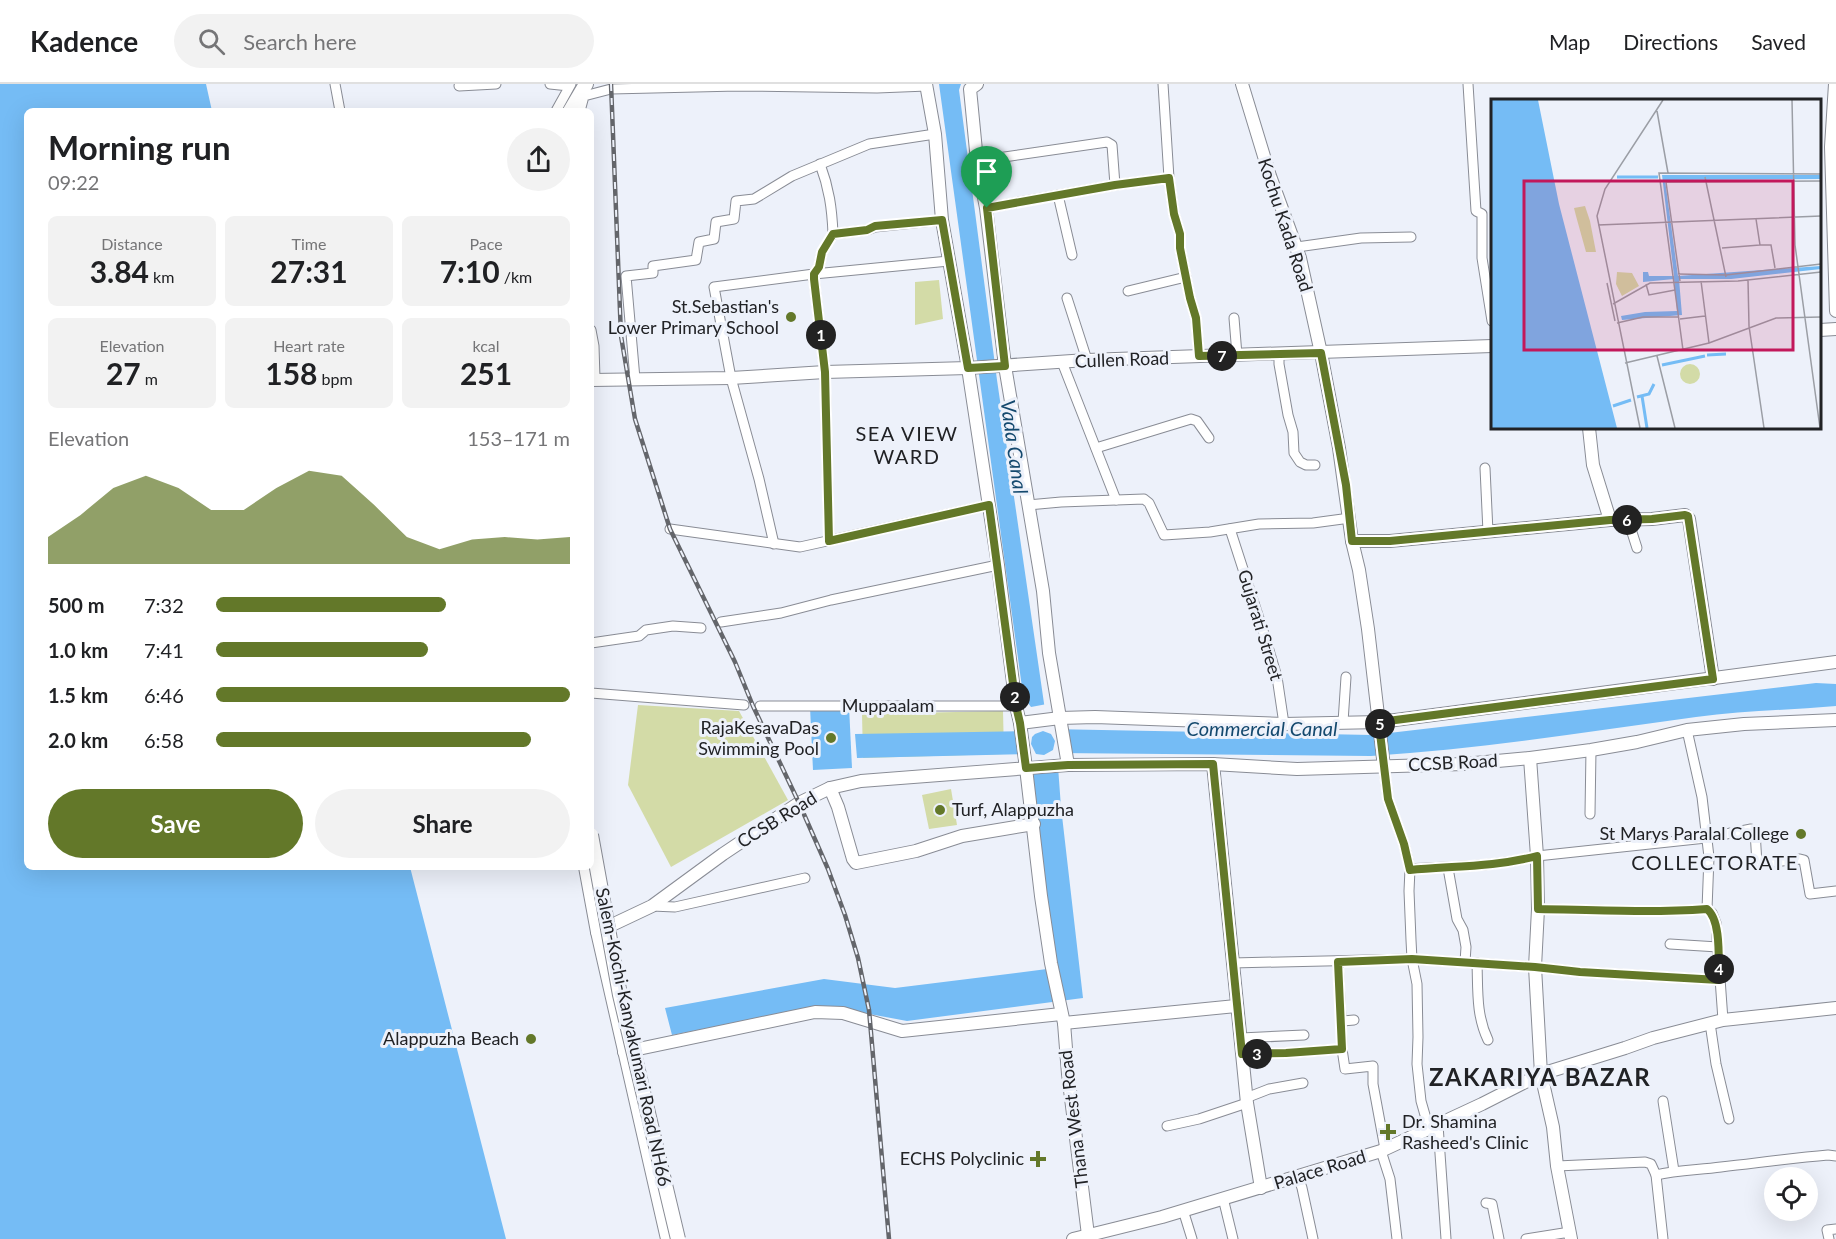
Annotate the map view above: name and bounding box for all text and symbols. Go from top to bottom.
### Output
search box [174,14,594,68]
text: Kadence [30,24,138,58]
icon: search [195,25,228,58]
text: Search here [243,28,357,55]
text: Map [1549,29,1590,54]
text: Directions [1623,29,1718,54]
text: Saved [1751,29,1806,54]
inset map [1491,99,1821,429]
text: Morning run [48,127,231,167]
button: share [507,128,570,191]
pin [961,146,1012,208]
icon: arrive [970,155,1003,188]
street label: Kochu Kada Road [1254,155,1318,294]
text: 09:22 [48,170,99,194]
text: Distance [101,234,163,253]
text: Time [292,234,326,253]
text: Pace [469,234,503,253]
text: 3.84 [90,253,149,289]
text: 27:31 [270,253,348,289]
text: 7:10 [440,253,500,289]
text: km [149,267,174,286]
text: /km [500,267,532,286]
place label: St.Sebastian's Lower Primary School [608,295,779,338]
marker: St.Sebastian's Lower Primary School [784,310,798,324]
pin: 1 [806,320,836,350]
text: 1 [816,325,826,344]
text: Elevation [100,336,165,355]
text: Heart rate [273,336,345,355]
text: kcal [472,336,500,355]
pin: 7 [1207,341,1237,371]
street label: Cullen Road [1074,346,1170,372]
text: 7 [1217,346,1227,365]
text: 27 [106,355,141,391]
text: 158 [265,355,318,391]
text: 251 [460,355,512,391]
text: m [141,369,158,388]
text: bpm [318,369,353,388]
water label: Vada Canal [997,398,1034,496]
district label: SEA VIEW WARD [855,421,959,468]
text: Elevation [48,426,129,450]
text: 153–171 m [467,426,570,450]
pin: 6 [1612,505,1642,535]
text: 6 [1622,510,1632,529]
street label: Gujarati Street [1234,567,1288,683]
text: 500 m [48,593,104,617]
text: 7:32 [144,593,184,617]
text: 1.0 km [48,638,108,662]
text: 7:41 [144,638,184,662]
pin: 2 [1000,682,1030,712]
text: 1.5 km [48,683,108,707]
text: 6:46 [144,683,184,707]
text: 2 [1010,687,1020,706]
street label: Muppaalam [842,694,934,716]
pin: 5 [1365,709,1395,739]
text: 5 [1375,714,1385,733]
place label: RajaKesavaDas Swimming Pool [698,716,819,759]
water label: Commercial Canal [1186,716,1338,740]
text: 2.0 km [48,728,108,752]
text: 6:58 [144,728,184,752]
marker: RajaKesavaDas Swimming Pool [824,731,838,745]
street label: CCSB Road [1408,749,1498,775]
street label: CCSB Road [733,786,820,852]
button: Save [48,789,303,858]
button: Share [315,789,570,858]
place label: Turf, Alappuzha [952,798,1074,820]
marker: Turf, Alappuzha [933,803,947,817]
place label: St Marys Paralal College [1599,822,1789,844]
marker: St Marys Paralal College [1794,827,1808,841]
district label: COLLECTORATE [1631,850,1799,874]
street label: Salem-Kochi-Kanyakumari Road NH66 [592,885,676,1188]
pin: 4 [1704,954,1734,984]
text: 4 [1714,959,1724,978]
place label: Alappuzha Beach [383,1027,519,1049]
marker: Alappuzha Beach [524,1032,538,1046]
pin: 3 [1242,1039,1272,1069]
text: 3 [1252,1044,1262,1063]
street label: Thana West Road [1054,1049,1092,1189]
district label: ZAKARIYA BAZAR [1429,1062,1651,1091]
place label: Dr. Shamina Rasheed's Clinic [1402,1110,1529,1153]
marker: Dr. Shamina Rasheed's Clinic [1379,1123,1397,1141]
street label: Palace Road [1271,1145,1368,1193]
place label: ECHS Polyclinic [900,1147,1024,1169]
marker: ECHS Polyclinic [1029,1150,1047,1168]
map controls [1764,1167,1818,1221]
button: locate [1764,1167,1818,1221]

